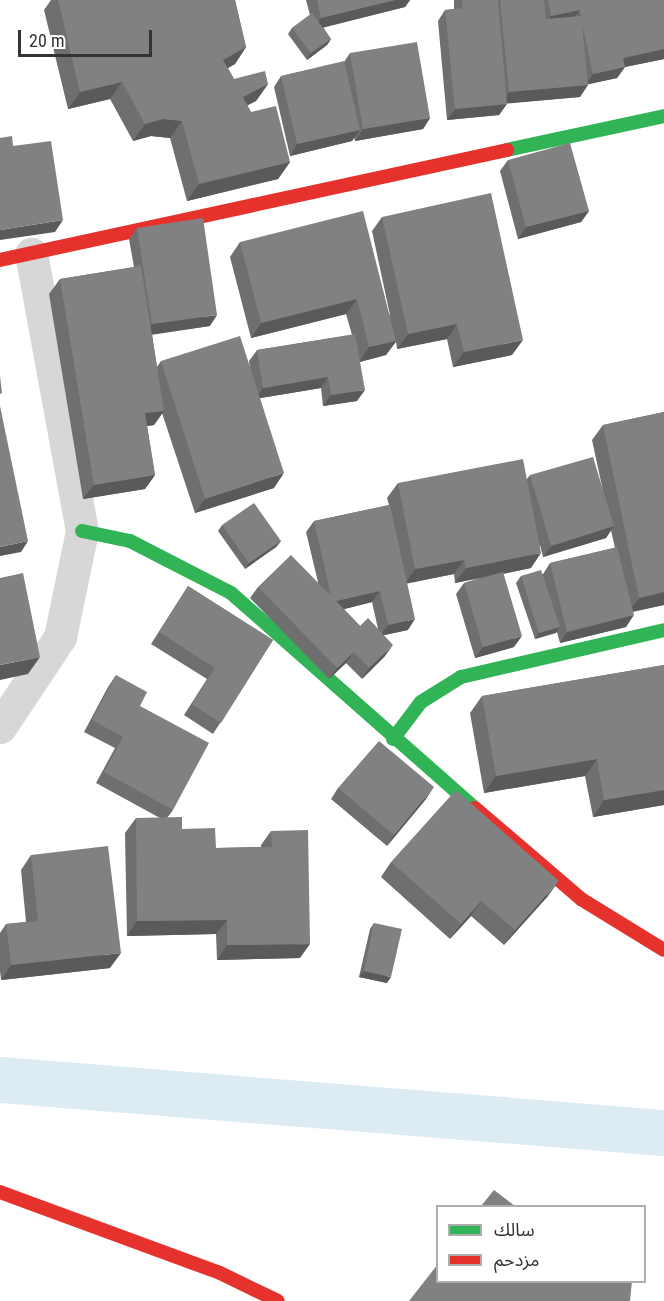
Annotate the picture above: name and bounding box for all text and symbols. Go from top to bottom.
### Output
scale bar [21,18,154,56]
text: 20 m [29,30,64,51]
legend [436,1205,646,1283]
text: سالك [494,1219,535,1240]
text: مزدحم [494,1249,539,1270]

